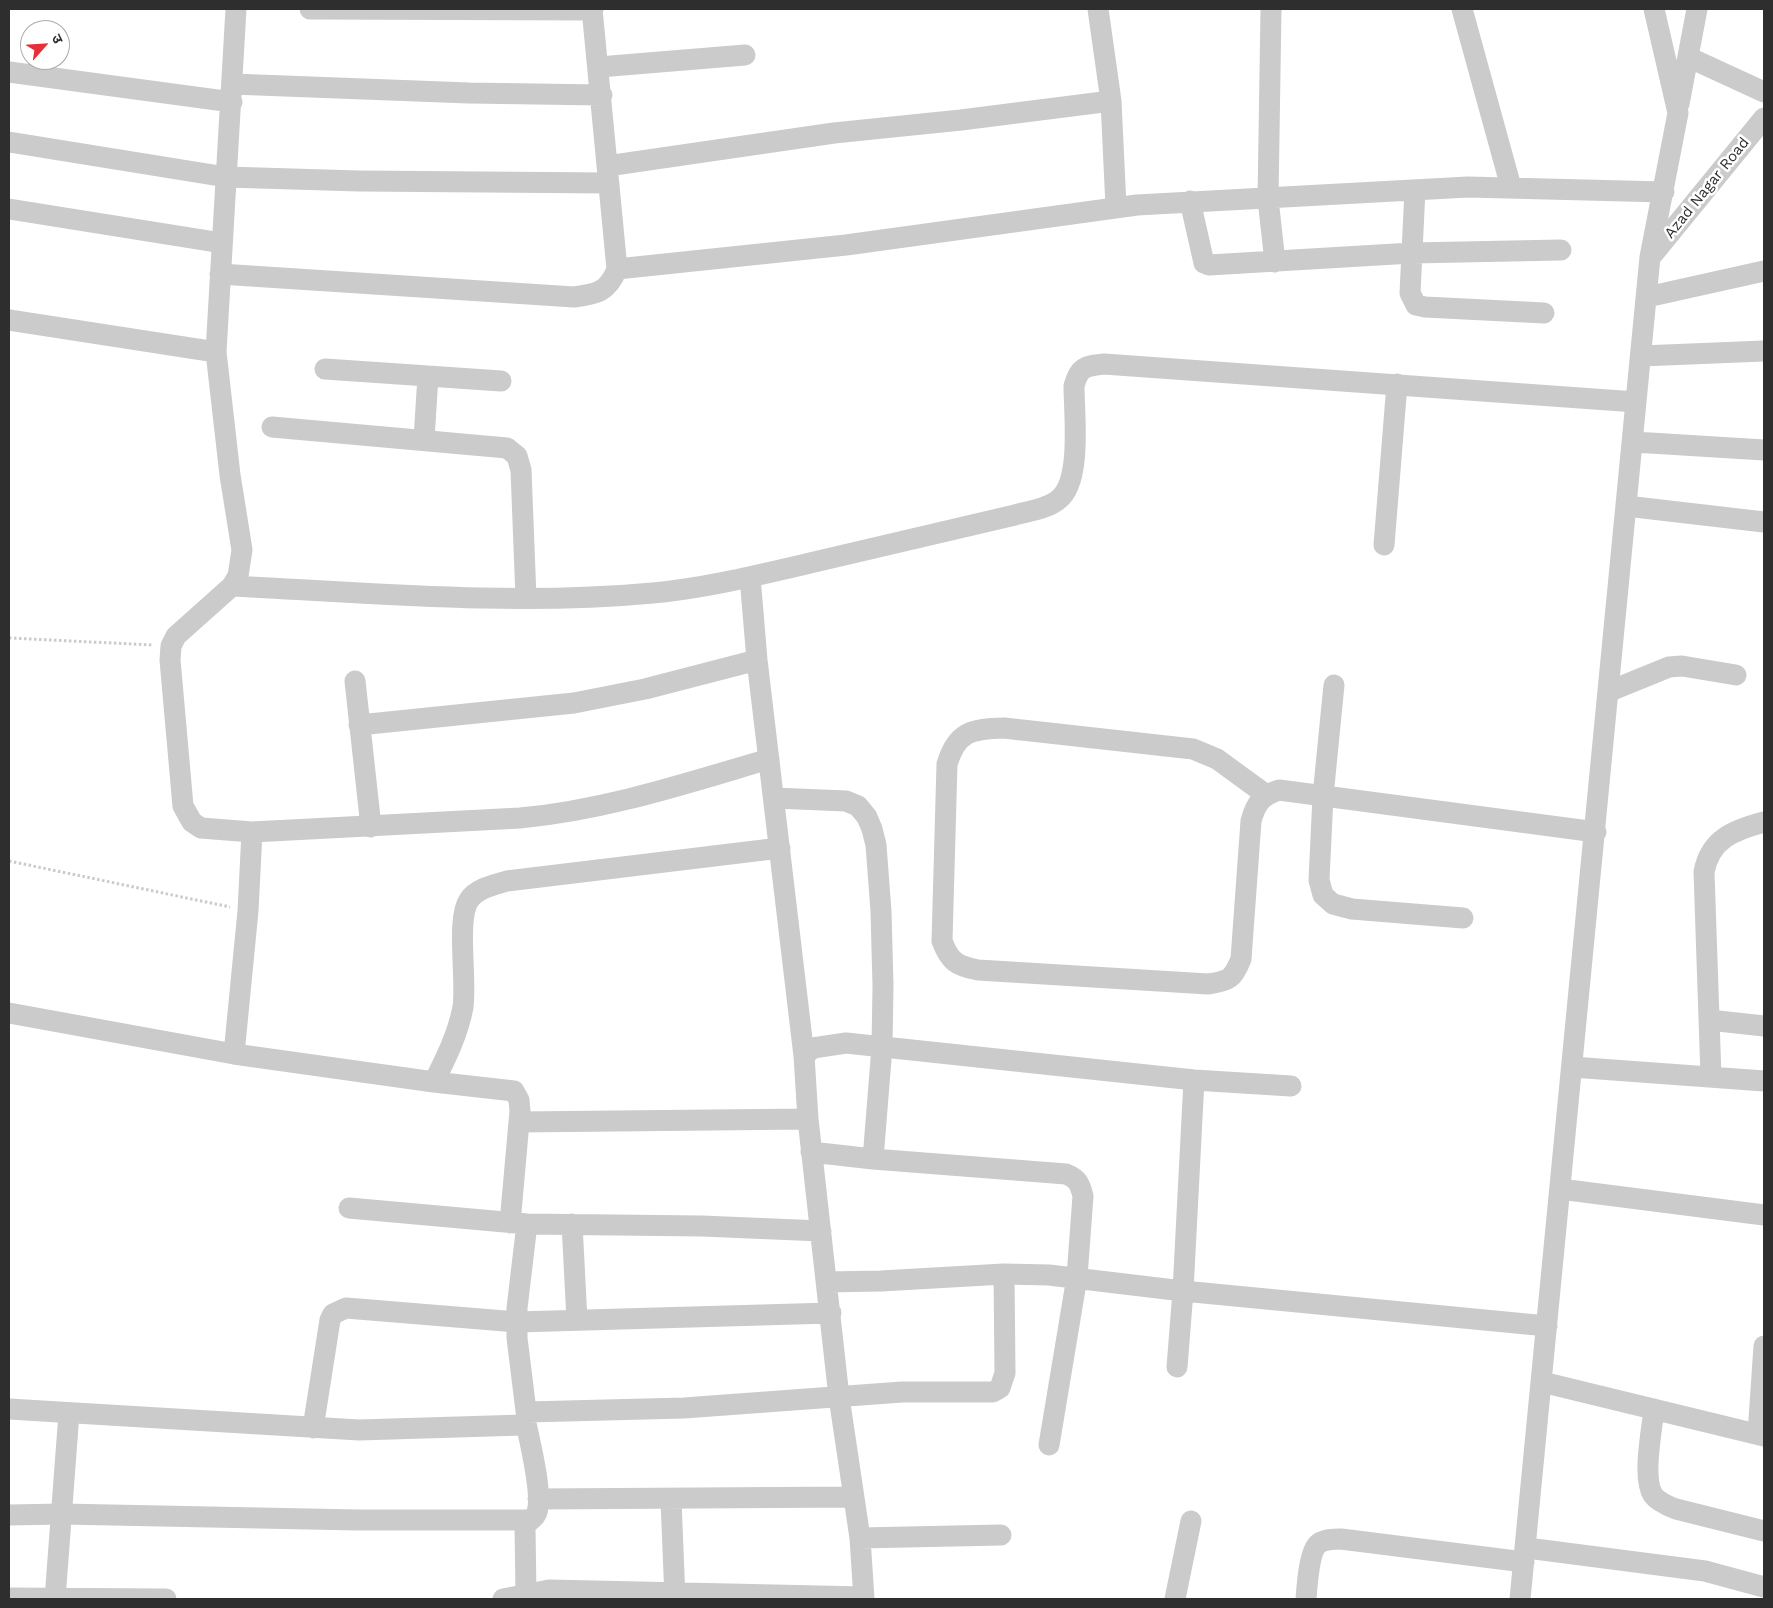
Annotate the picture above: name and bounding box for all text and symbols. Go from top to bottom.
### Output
north arrow [20,20,70,70]
text: उ [49,32,67,46]
street label: Azad Nagar Road [1661,134,1753,242]

